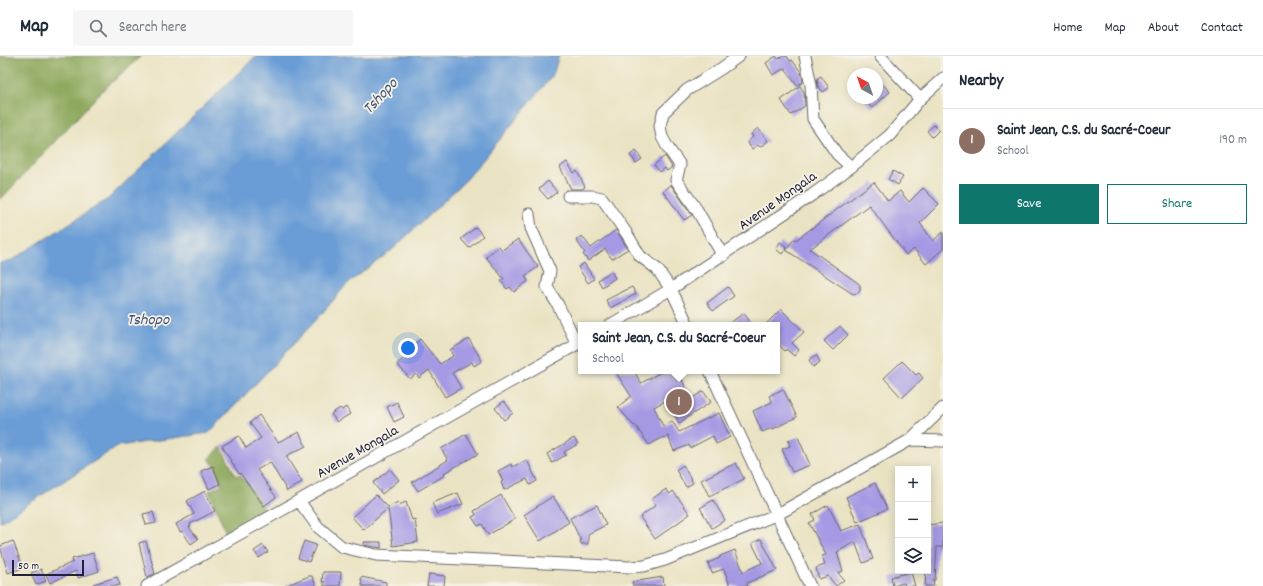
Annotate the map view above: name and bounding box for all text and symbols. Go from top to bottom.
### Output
search box [73,10,353,46]
text: Map [20,14,49,41]
icon: search [87,17,109,39]
text: Search here [119,17,187,39]
text: Home [1053,18,1082,38]
text: Map [1104,18,1126,38]
text: About [1148,18,1179,38]
text: Contact [1201,18,1243,38]
north arrow [847,68,883,104]
text: Nearby [959,70,1003,94]
water label: Tshopo [358,73,404,120]
text: Saint Jean, C.S. du Sacré-Coeur [997,120,1171,142]
text: 1 [971,131,973,150]
text: 190 m [1219,131,1247,150]
text: School [997,142,1029,161]
street label: Avenue Mongala [735,166,823,237]
button: Save [959,184,1099,224]
button: Share [1107,184,1247,224]
water label: Tshopo [127,309,170,332]
popup [578,322,780,374]
text: Saint Jean, C.S. du Sacré-Coeur [592,328,766,350]
your location [398,338,418,358]
text: School [592,350,624,369]
pin: 1 [666,387,692,417]
street label: Avenue Mongala [313,420,404,485]
map controls [895,466,931,574]
button: + [895,466,931,502]
button: − [895,502,931,538]
button: layers [895,538,931,574]
scale bar [12,558,84,577]
text: 50 m [18,559,39,575]

